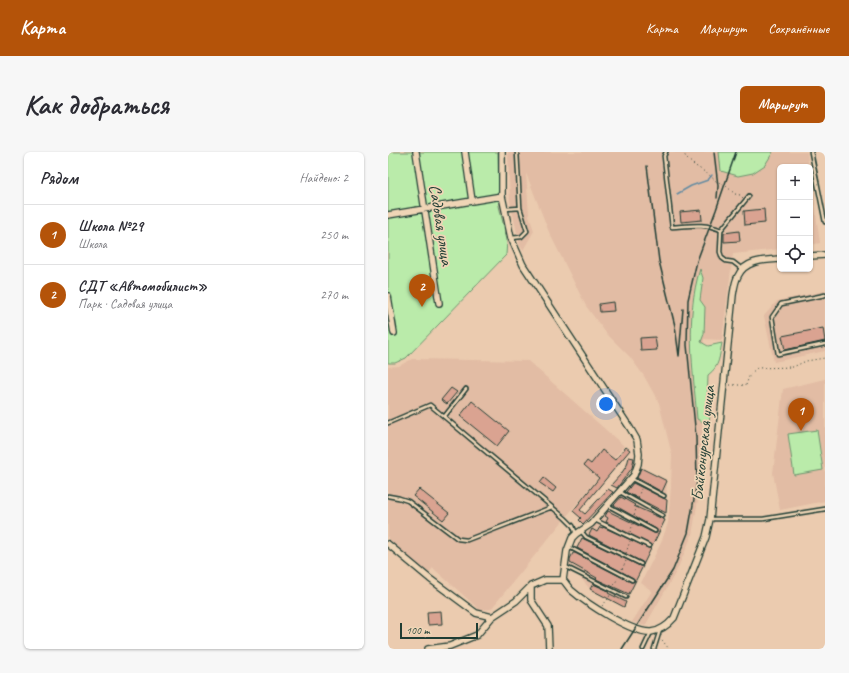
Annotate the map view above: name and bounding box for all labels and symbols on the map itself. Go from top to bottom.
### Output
street label: Садовая улица [424,183,458,268]
pin: 2 [409,274,435,307]
street label: Байконурская улица [687,383,720,501]
your location [596,394,616,414]
pin: 1 [788,398,814,431]
scale bar [400,621,478,640]

